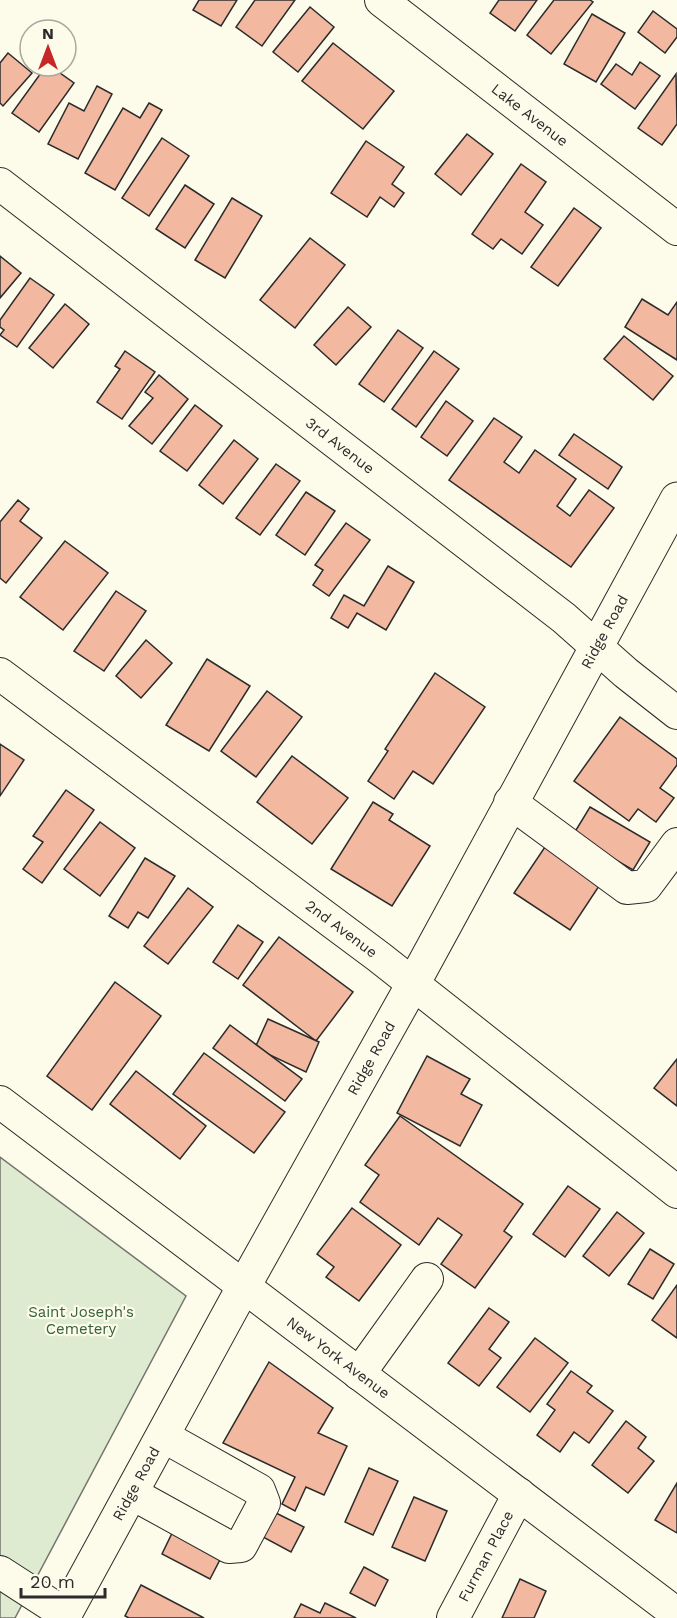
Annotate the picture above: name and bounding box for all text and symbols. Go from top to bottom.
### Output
north arrow [18,18,78,78]
text: N [42,24,54,43]
street label: Lake Avenue [488,80,572,150]
street label: 3rd Avenue [302,414,378,478]
street label: Ridge Road [577,592,632,672]
street label: 2nd Avenue [302,896,381,962]
street label: Ridge Road [344,1018,399,1098]
park label: Saint Joseph's Cemetery [28,1303,134,1338]
street label: New York Avenue [283,1313,393,1402]
street label: Ridge Road [109,1443,164,1524]
street label: Furman Place [454,1508,517,1605]
scale bar [21,1561,105,1599]
text: 20 m [30,1571,75,1592]

